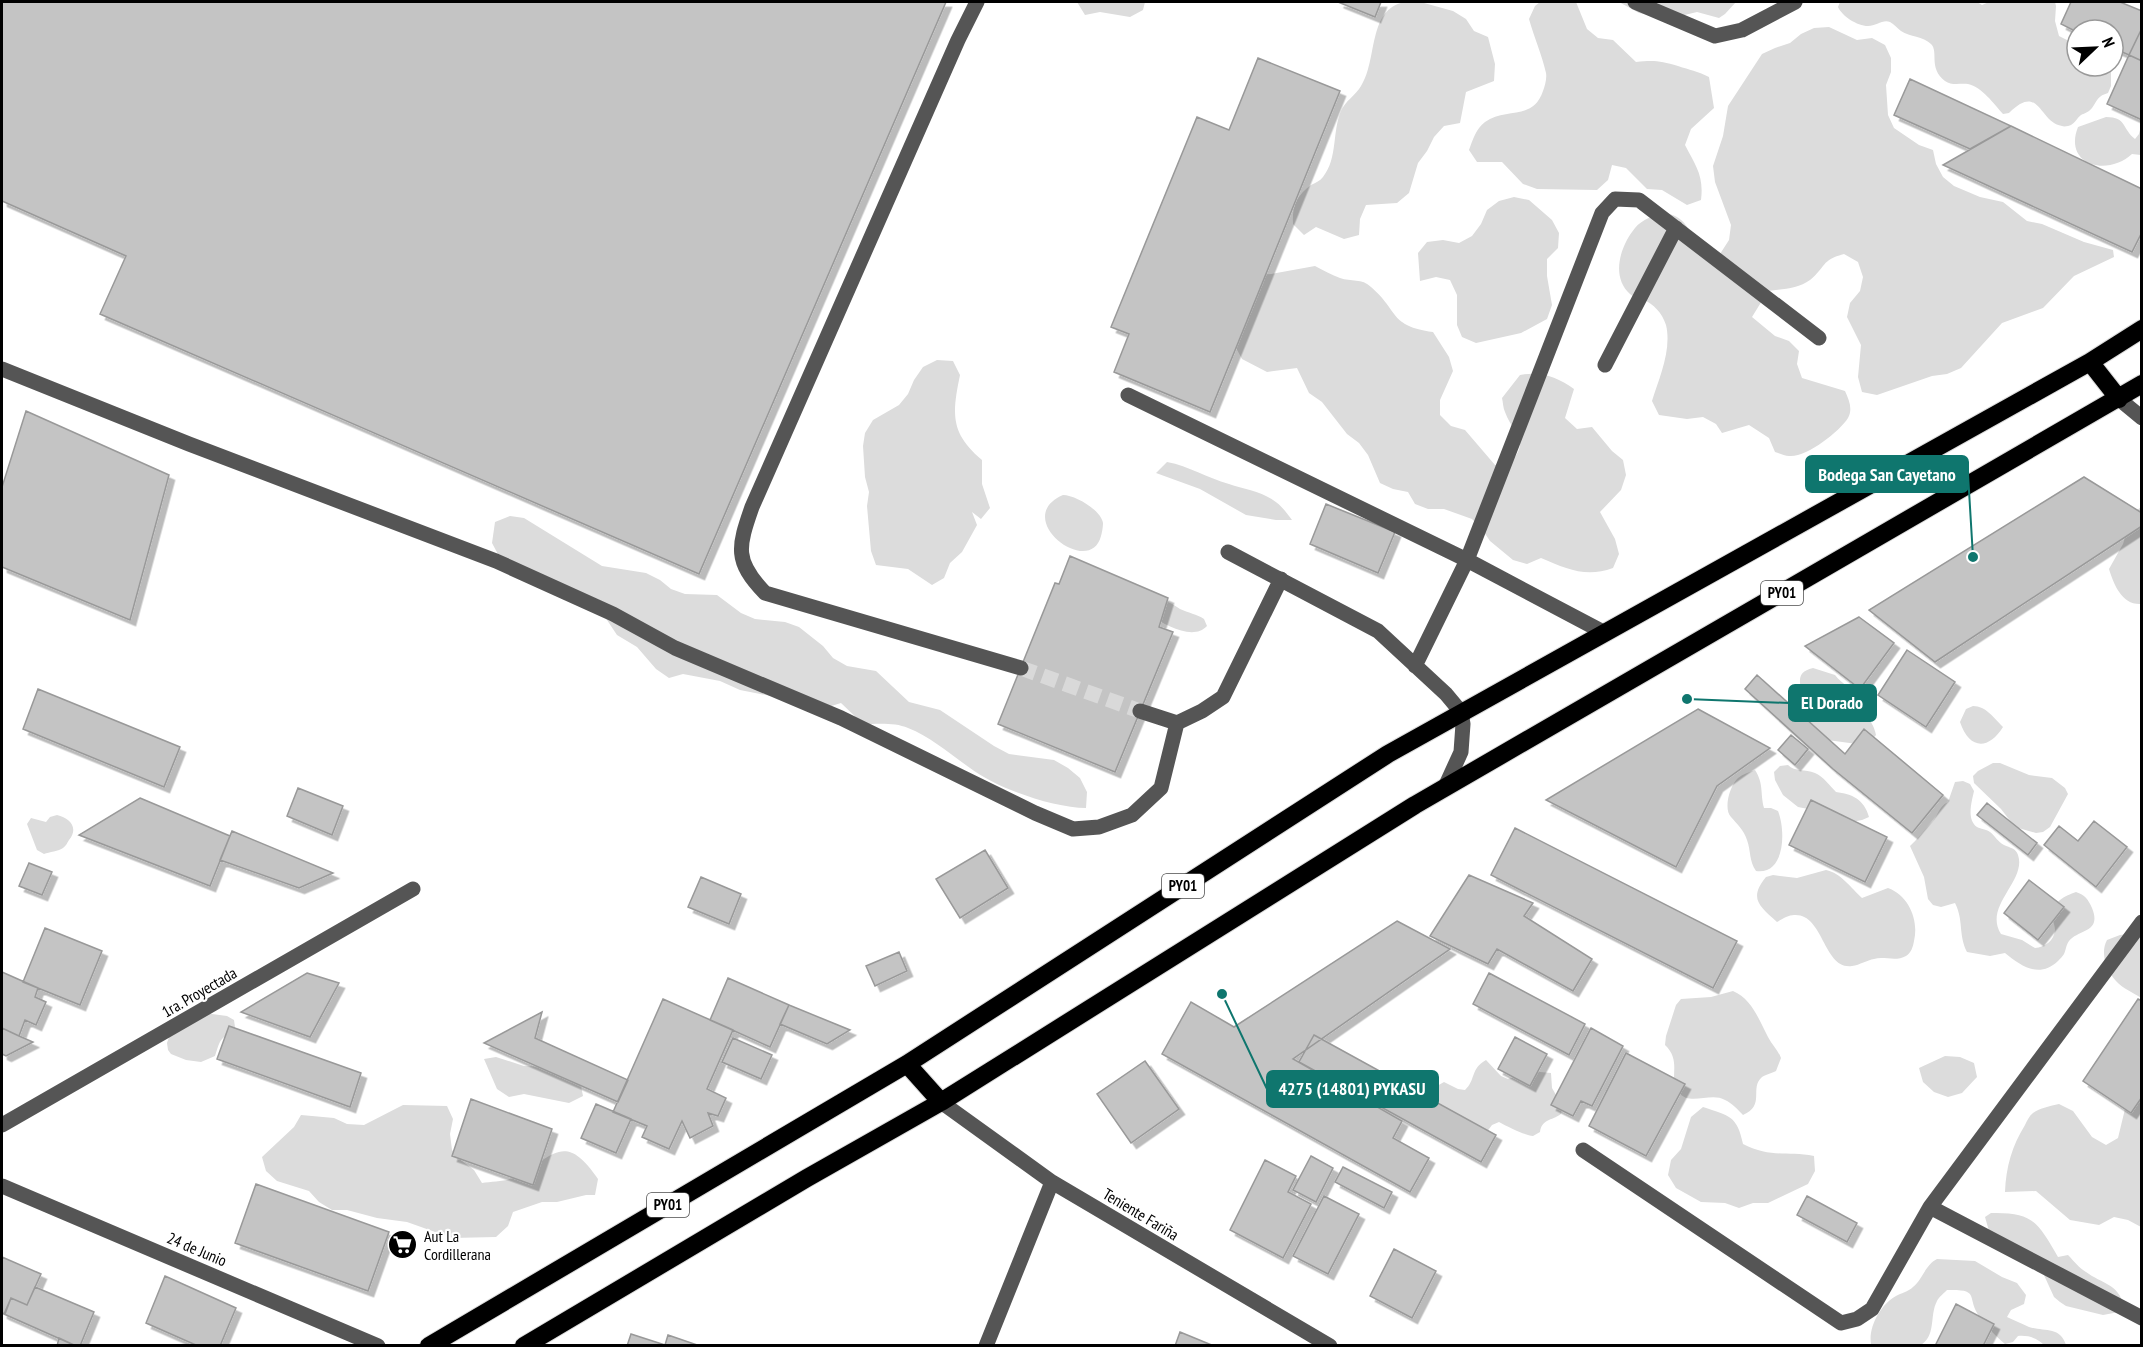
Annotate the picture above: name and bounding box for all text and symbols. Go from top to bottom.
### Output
north arrow [2065,18,2125,78]
text: N [2098,34,2120,50]
callout: Bodega San Cayetano [1806,456,1968,492]
text: Bodega San Cayetano [1818,463,1956,486]
road number: PY01 [1761,581,1803,605]
callout: El Dorado [1789,685,1876,721]
text: El Dorado [1801,691,1863,714]
road number: PY01 [1162,874,1204,898]
street label: 1ra. Proyectada [158,962,240,1022]
callout: 4275 (14801) PYKASU [1267,1071,1438,1107]
text: 4275 (14801) PYKASU [1279,1077,1426,1100]
street label: Teniente Fariña [1100,1184,1182,1244]
road number: PY01 [647,1193,689,1217]
place label: Aut La Cordillerana [424,1226,491,1264]
street label: 24 de Junio [164,1227,230,1271]
supermarket icon: Aut La Cordillerana [387,1229,419,1261]

